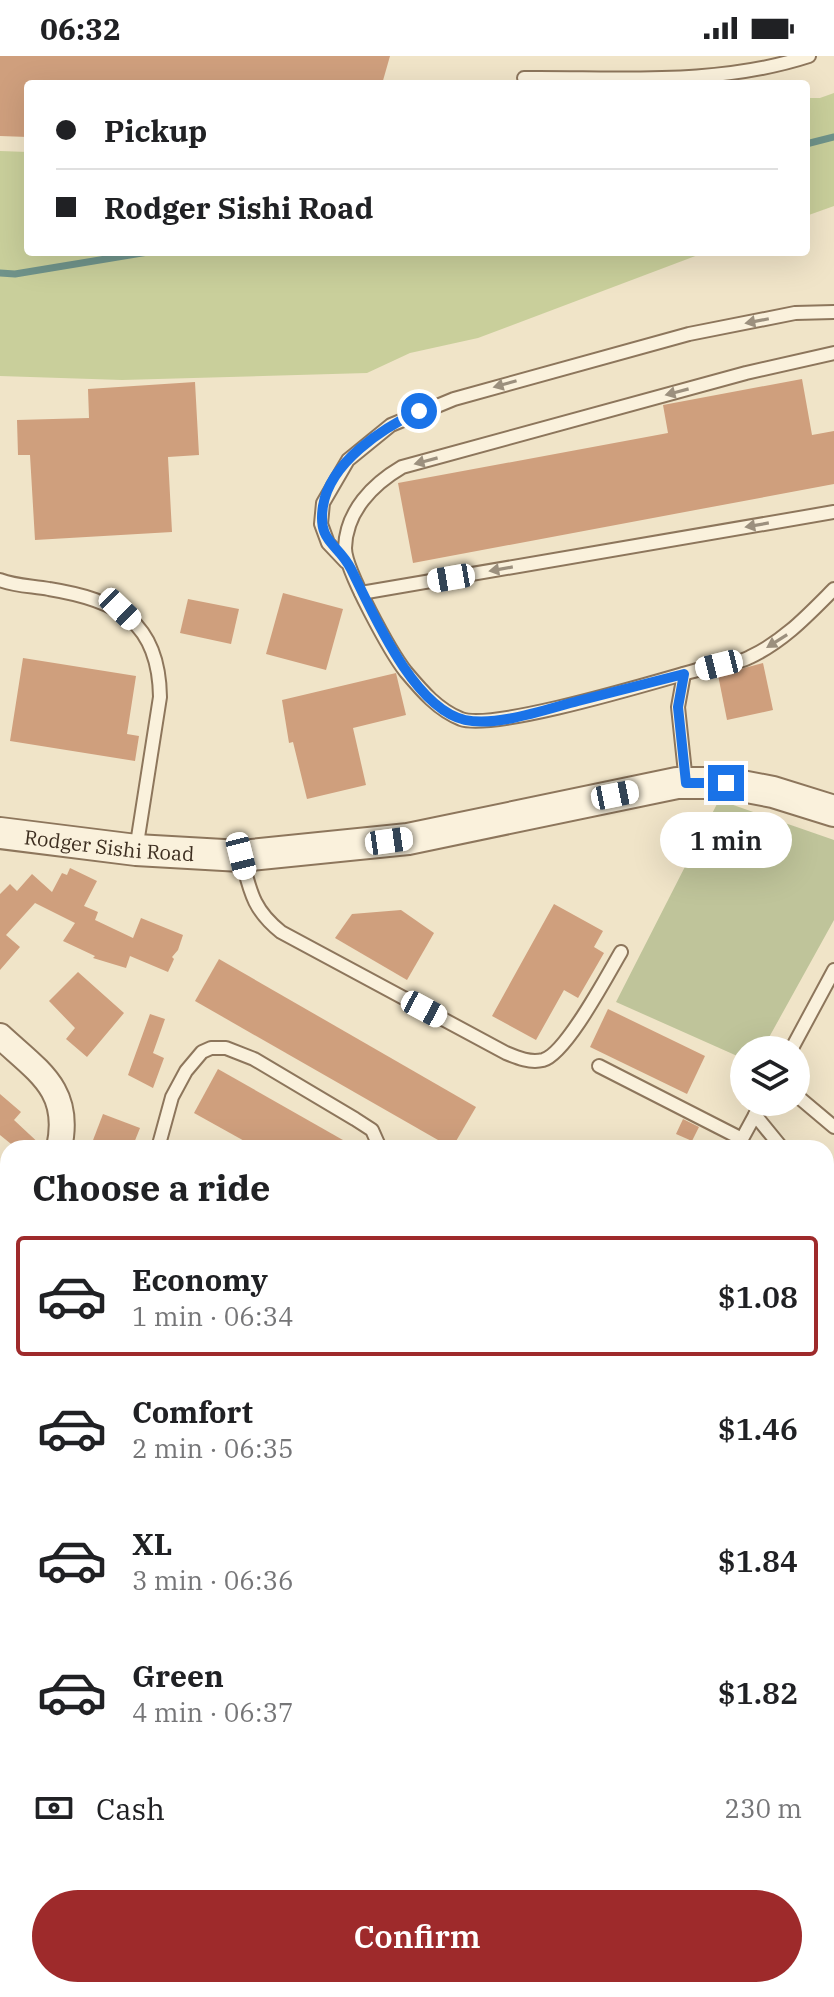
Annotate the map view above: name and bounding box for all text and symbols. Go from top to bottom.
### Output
text: 06:32 [40,9,121,48]
text: Pickup [104,111,207,150]
text: Rodger Sishi Road [104,188,373,227]
one-way arrow [744,315,769,327]
one-way arrow [492,378,516,391]
one-way arrow [664,386,689,398]
route start [401,393,437,429]
one-way arrow [413,455,438,467]
one-way arrow [744,520,769,532]
car [425,562,477,594]
one-way arrow [488,564,513,576]
car [94,584,146,634]
one-way arrow [765,633,788,648]
car [693,648,745,682]
route end [708,765,744,801]
car [589,779,641,811]
callout: 1 min [660,811,792,867]
street label: Rodger Sishi Road [23,823,195,867]
text: 1 min [690,823,762,857]
car [364,826,414,856]
car [224,830,258,882]
car [397,987,451,1031]
map controls [730,1036,810,1116]
button: layers [730,1036,810,1116]
text: Choose a ride [32,1164,271,1211]
icon: car [36,1260,108,1332]
text: Economy [132,1260,268,1299]
text: $1.08 [718,1277,798,1316]
text: 1 min · 06:34 [132,1299,294,1333]
icon: car [36,1392,108,1464]
text: Comfort [132,1392,253,1431]
text: $1.46 [718,1409,798,1448]
text: 2 min · 06:35 [132,1431,294,1465]
icon: car [36,1524,108,1596]
text: XL [132,1524,172,1563]
text: $1.84 [718,1541,798,1580]
text: 3 min · 06:36 [132,1563,294,1597]
icon: car [36,1656,108,1728]
text: Green [132,1656,224,1695]
text: $1.82 [718,1673,798,1712]
text: 4 min · 06:37 [132,1695,294,1729]
icon: cash [32,1786,76,1830]
text: Cash [96,1789,165,1828]
text: 230 m [724,1791,802,1825]
button: Confirm [32,1890,802,1982]

